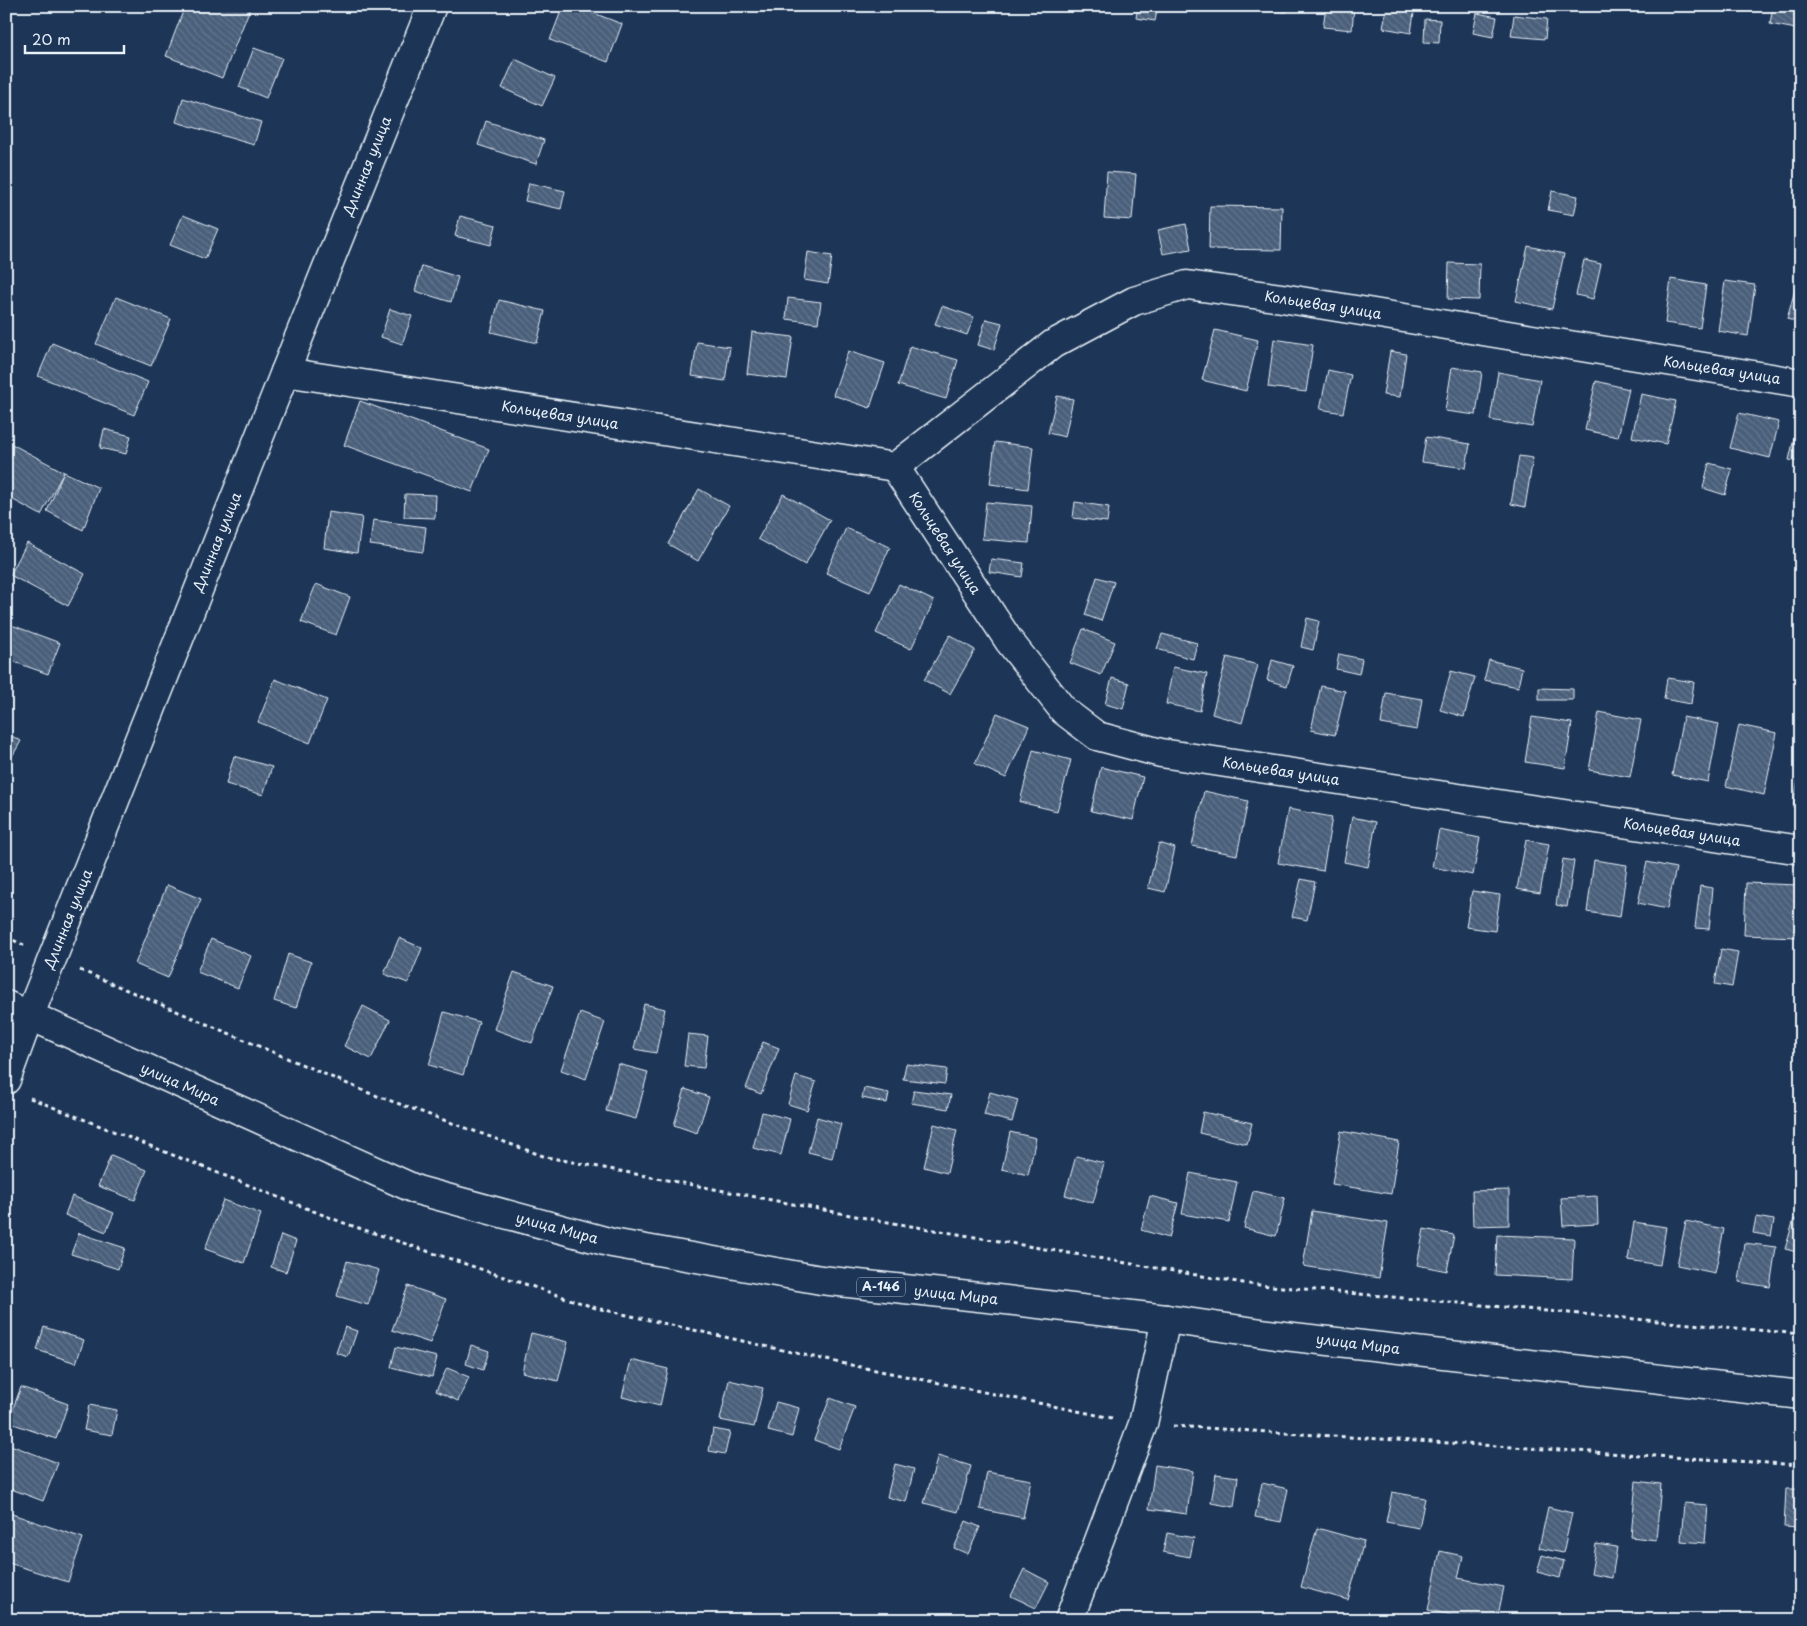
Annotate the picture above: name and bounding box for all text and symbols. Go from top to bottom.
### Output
scale bar [25,22,124,54]
text: 20 m [32,27,71,50]
street label: Длинная улица [337,113,396,220]
street label: Кольцевая улица [1263,285,1383,324]
street label: Кольцевая улица [1662,350,1782,389]
street label: Кольцевая улица [500,395,620,434]
street label: Кольцевая улица [904,487,987,598]
street label: Длинная улица [187,489,246,596]
street label: Кольцевая улица [1221,751,1341,790]
street label: Кольцевая улица [1622,812,1742,851]
street label: Длинная улица [38,866,97,973]
street label: улица Мира [137,1057,223,1110]
street label: улица Мира [514,1206,601,1249]
road number: А-146 [857,1277,905,1296]
street label: улица Мира [913,1280,999,1309]
street label: улица Мира [1315,1328,1401,1359]

